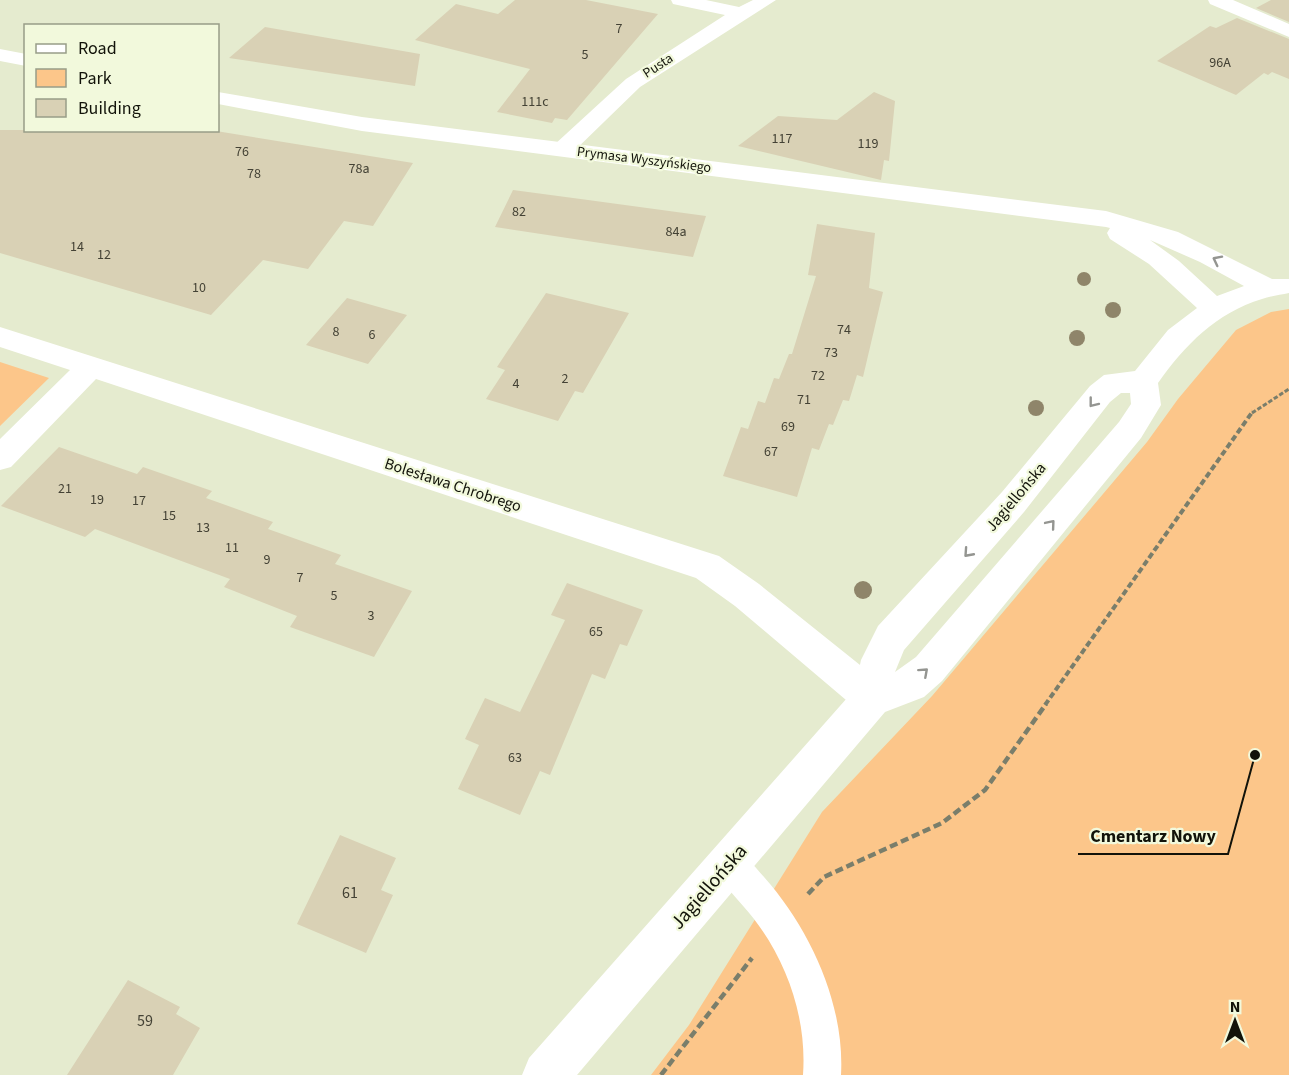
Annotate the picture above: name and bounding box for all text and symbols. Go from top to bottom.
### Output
house number: 7 [616,19,623,39]
legend [24,24,219,132]
text: Road [78,36,117,61]
house number: 5 [582,45,589,65]
street label: Pusta [639,49,677,83]
house number: 96A [1209,53,1231,73]
text: Park [78,66,112,91]
house number: 111c [521,92,549,112]
text: Building [78,96,141,121]
house number: 117 [772,129,792,149]
house number: 119 [858,134,878,154]
house number: 76 [235,142,249,162]
street label: Prymasa Wyszyńskiego [576,142,712,178]
house number: 78a [349,159,369,179]
house number: 78 [247,164,261,184]
house number: 82 [512,202,526,222]
house number: 84a [666,222,686,242]
house number: 14 [70,237,84,257]
house number: 12 [97,245,111,265]
one-way arrow [1212,255,1223,267]
house number: 10 [192,278,206,298]
house number: 74 [837,320,851,340]
house number: 8 [333,322,340,342]
house number: 6 [369,325,376,345]
house number: 73 [824,343,838,363]
house number: 72 [811,366,825,386]
house number: 2 [562,369,569,389]
house number: 4 [513,374,520,394]
house number: 71 [797,390,811,410]
one-way arrow [1089,396,1100,407]
house number: 69 [781,417,795,437]
house number: 67 [764,442,778,462]
street label: Bolesława Chrobrego [382,452,524,518]
street label: Jagiellońska [981,458,1051,536]
house number: 21 [58,479,72,499]
house number: 19 [90,490,104,510]
house number: 17 [132,491,146,511]
house number: 15 [162,506,176,526]
house number: 13 [196,518,210,538]
one-way arrow [1043,520,1054,531]
house number: 11 [225,538,239,558]
one-way arrow [964,546,975,557]
house number: 9 [264,550,271,570]
house number: 7 [297,568,304,588]
house number: 5 [331,586,338,606]
house number: 3 [368,606,375,626]
house number: 65 [589,622,603,642]
one-way arrow [917,668,928,679]
house number: 63 [508,748,522,768]
callout: Cmentarz Nowy [1078,818,1228,854]
text: Cmentarz Nowy [1090,824,1216,849]
street label: Jagiellońska [664,838,754,936]
house number: 61 [342,882,358,904]
north arrow [1205,991,1265,1051]
text: N [1230,996,1240,1018]
house number: 59 [137,1010,153,1032]

